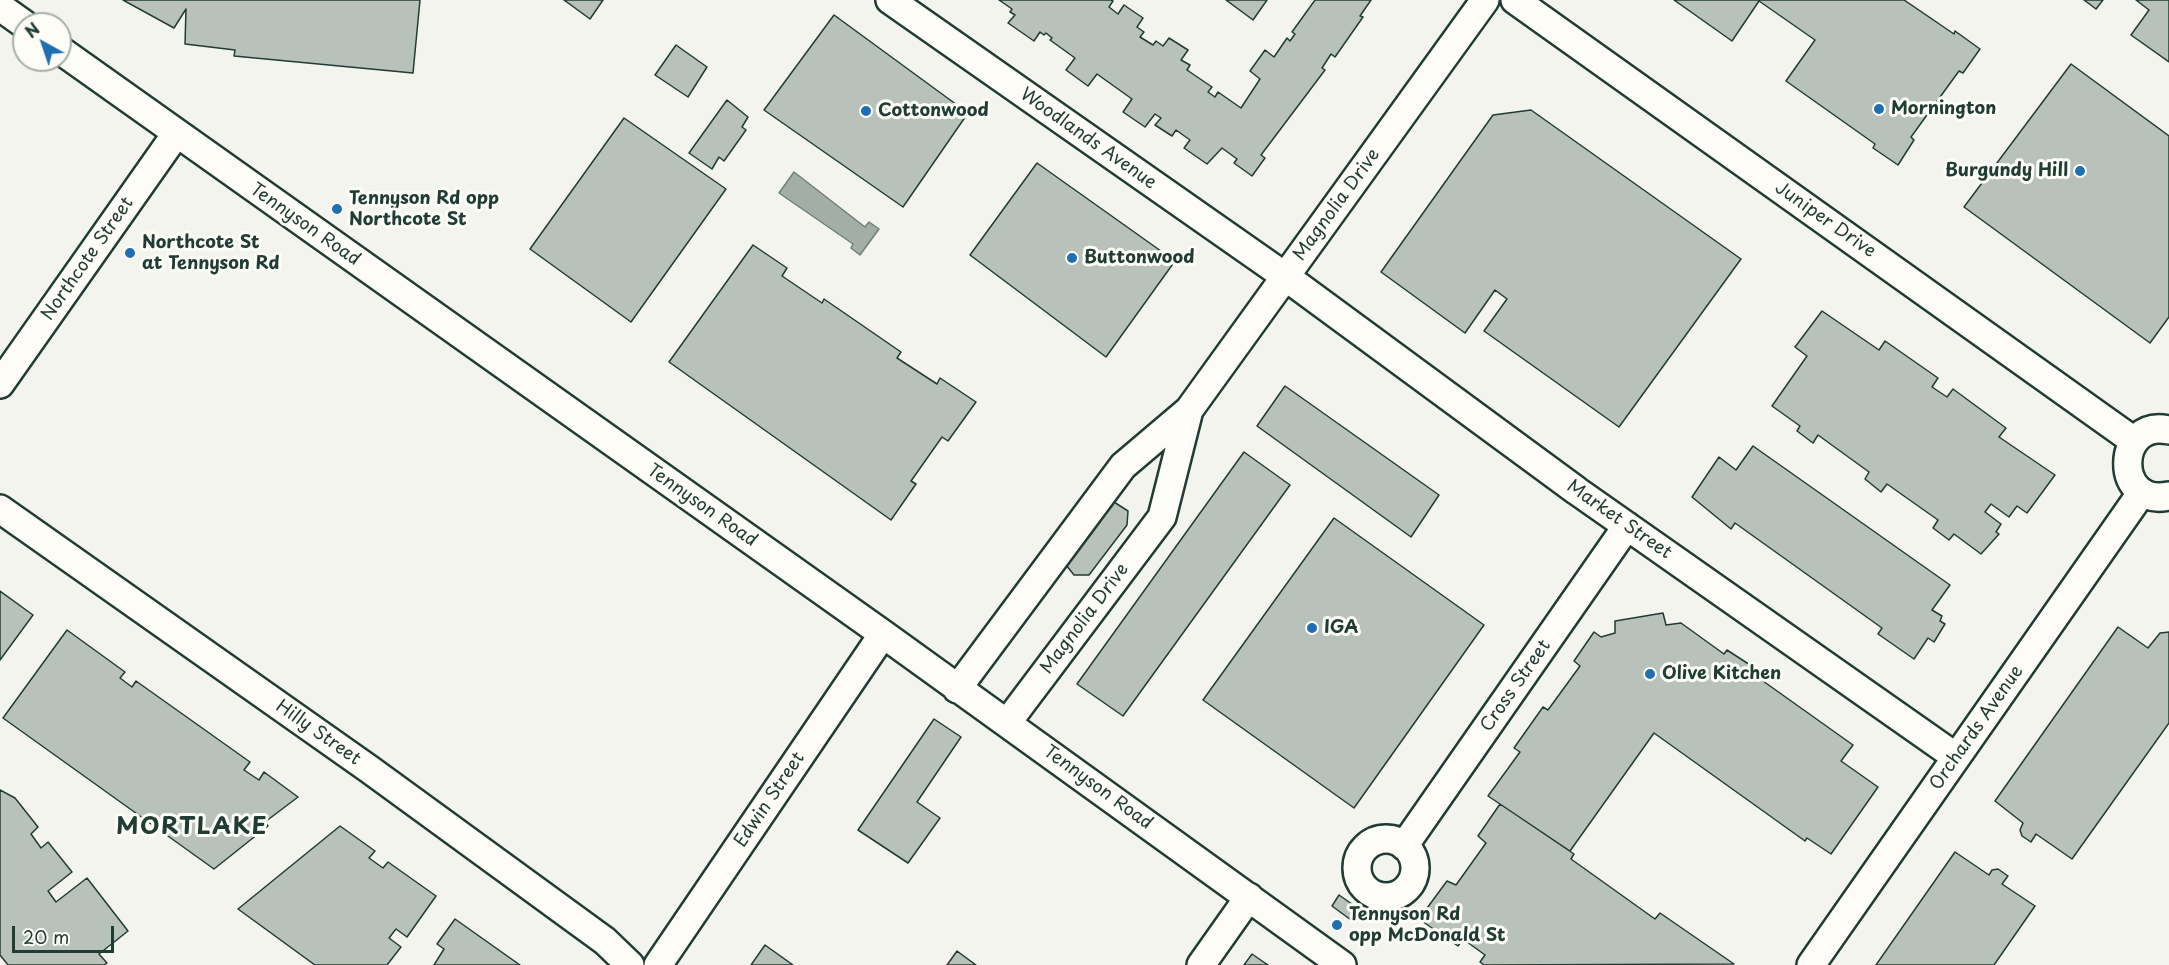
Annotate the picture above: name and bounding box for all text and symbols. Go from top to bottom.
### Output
north arrow [12,12,72,72]
text: N [19,16,44,43]
street label: Woodlands Avenue [1016,84,1160,194]
place label: Mornington [1891,98,1996,120]
place label: Cottonwood [878,100,989,122]
marker: Mornington [1872,102,1886,116]
marker: Cottonwood [859,104,873,118]
street label: Magnolia Drive [1289,145,1385,265]
place label: Burgundy Hill [1945,160,2068,182]
marker: Burgundy Hill [2073,164,2087,178]
street label: Juniper Drive [1770,177,1880,263]
street label: Tennyson Road [246,179,364,271]
place label: Tennyson Rd opp Northcote St [349,188,499,230]
street label: Northcote Street [37,193,139,325]
marker: Tennyson Rd opp Northcote St [330,202,344,216]
place label: Northcote St at Tennyson Rd [142,232,280,274]
marker: Northcote St at Tennyson Rd [123,246,137,260]
place label: Buttonwood [1084,247,1195,269]
marker: Buttonwood [1065,251,1079,265]
street label: Tennyson Road [643,460,761,552]
street label: Market Street [1562,476,1676,564]
street label: Magnolia Drive [1036,559,1134,679]
place label: IGA [1324,617,1358,639]
marker: IGA [1305,621,1319,635]
street label: Cross Street [1476,636,1556,736]
street label: Orchards Avenue [1926,661,2028,795]
place label: Olive Kitchen [1662,663,1781,685]
marker: Olive Kitchen [1643,667,1657,681]
street label: Hilly Street [271,696,365,770]
street label: Tennyson Road [1039,741,1157,835]
street label: Edwin Street [730,748,810,852]
district label: MORTLAKE [118,813,266,841]
place label: Tennyson Rd opp McDonald St [1349,904,1505,946]
scale bar [15,914,117,952]
marker: Tennyson Rd opp McDonald St [1330,918,1344,932]
text: 20 m [23,923,69,950]

